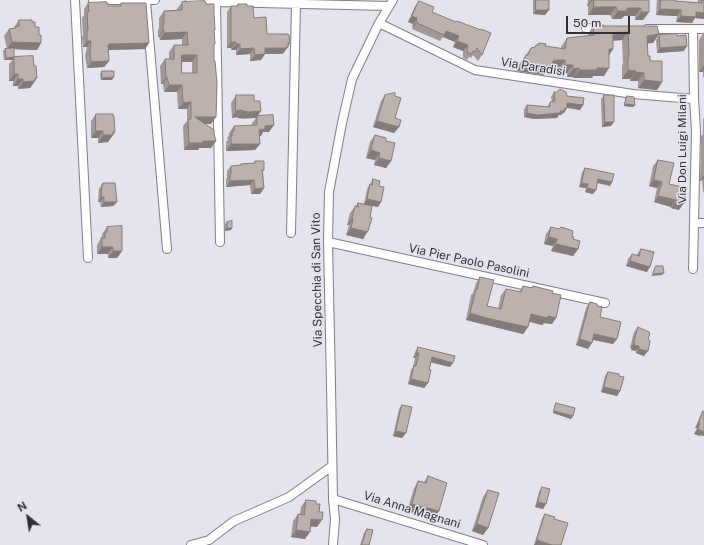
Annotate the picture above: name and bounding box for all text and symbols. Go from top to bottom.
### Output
scale bar [568,8,632,34]
text: 50 m [573,16,601,30]
street label: Via Paradisi [500,55,566,79]
street label: Via Don Luigi Milani [675,94,689,204]
street label: Via Specchia di San Vito [309,212,325,348]
street label: Via Pier Paolo Pasolini [407,241,531,281]
street label: Via Anna Magnani [362,488,462,532]
north arrow [8,497,48,537]
text: N [15,499,29,514]

